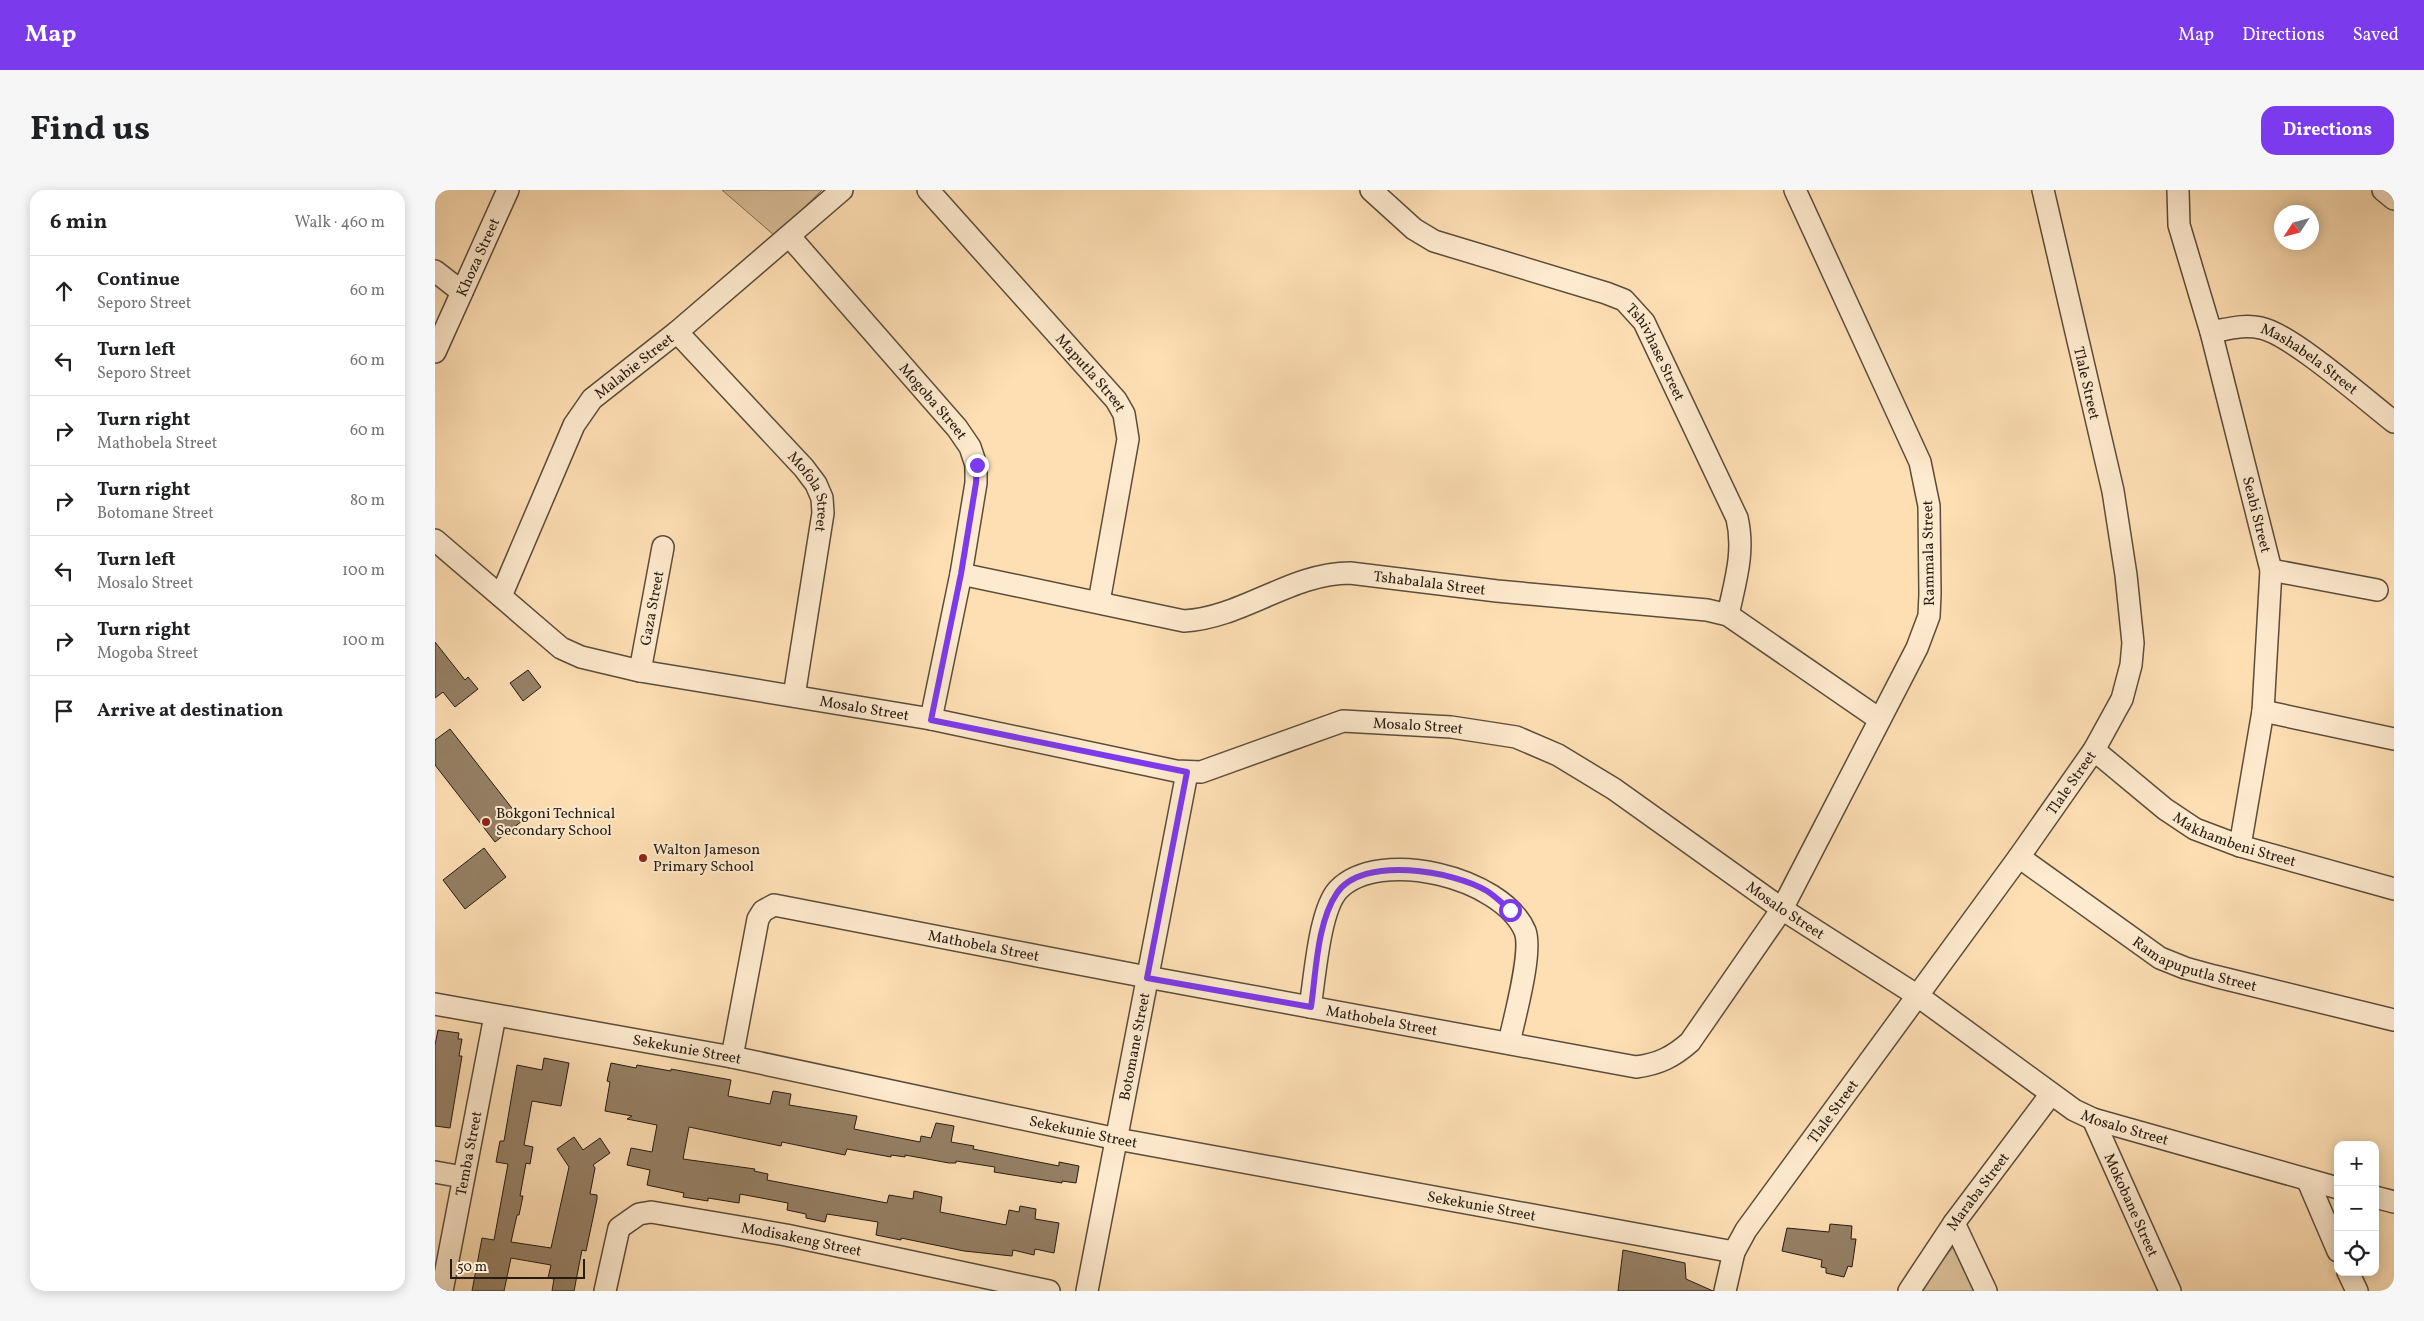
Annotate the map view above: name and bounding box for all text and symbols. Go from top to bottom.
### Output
text: Map [25,18,76,52]
text: Map [2178,23,2214,48]
text: Directions [2242,23,2325,48]
text: Saved [2353,23,2399,48]
text: Find us [30,106,150,154]
button: Directions [2261,106,2394,155]
north arrow [2274,205,2319,250]
text: 6 min [50,208,107,237]
text: Walk · 460 m [295,212,385,234]
street label: Khoza Street [452,215,506,301]
text: Continue [97,267,180,293]
icon: ahead [50,277,78,305]
text: 60 m [350,280,385,302]
text: Seporo Street [97,293,191,315]
street label: Tshivhase Street [1620,300,1689,405]
street label: Mashabela Street [2257,319,2362,400]
street label: Malabie Street [591,329,679,405]
street label: Maputla Street [1050,330,1130,417]
text: Turn left [97,337,176,363]
street label: Tlale Street [2067,345,2104,422]
icon: left [50,347,78,375]
text: 60 m [350,350,385,372]
street label: Mogoba Street [893,359,971,445]
text: Seporo Street [97,363,191,385]
text: Turn right [97,407,190,433]
icon: right [50,417,78,445]
text: 60 m [350,420,385,442]
text: Mathobela Street [97,433,217,455]
street label: Mofola Street [782,448,832,533]
route end [966,454,989,477]
street label: Seabi Street [2236,475,2275,555]
text: Turn right [97,477,190,503]
icon: right [50,487,78,515]
text: 80 m [350,490,385,512]
street label: Rammala Street [1918,500,1941,606]
text: Botomane Street [97,503,214,525]
text: Turn left [97,547,176,573]
icon: left [50,557,78,585]
text: 100 m [342,560,385,582]
street label: Tshabalala Street [1372,567,1487,602]
street label: Gaza Street [636,569,670,648]
text: Mosalo Street [97,573,193,595]
text: Turn right [97,617,190,643]
icon: right [50,627,78,655]
text: 100 m [342,630,385,652]
text: Mogoba Street [97,643,198,665]
street label: Mosalo Street [818,692,911,727]
icon: arrive [50,697,78,725]
text: Arrive at destination [97,698,283,724]
street label: Mosalo Street [1372,714,1464,741]
street label: Tlale Street [2042,747,2102,820]
place label: Bokgoni Technical Secondary School [496,804,615,842]
street label: Makhambeni Street [2168,808,2298,873]
marker: Bokgoni Technical Secondary School [480,816,492,828]
place label: Walton Jameson Primary School [653,840,760,878]
marker: Walton Jameson Primary School [637,852,649,864]
street label: Mosalo Street [1741,877,1828,945]
route start [1499,899,1522,922]
street label: Mathobela Street [926,926,1041,968]
street label: Ramapuputla Street [2127,932,2259,998]
street label: Botomane Street [1115,991,1156,1103]
street label: Mathobela Street [1324,1001,1439,1042]
street label: Sekekunie Street [631,1030,743,1071]
street label: Tlale Street [1804,1076,1864,1149]
street label: Mosalo Street [2077,1106,2171,1152]
street label: Temba Street [451,1109,488,1198]
street label: Sekekunie Street [1027,1112,1139,1155]
map controls [2334,1141,2379,1276]
button: + [2334,1141,2379,1186]
street label: Maraba Street [1943,1149,2015,1236]
street label: Mokobane Street [2098,1150,2162,1261]
button: − [2334,1186,2379,1231]
street label: Sekekunie Street [1425,1187,1537,1227]
street label: Modisakeng Street [739,1219,863,1263]
button: locate [2334,1231,2379,1276]
scale bar [450,1256,585,1279]
text: 50 m [457,1258,487,1277]

